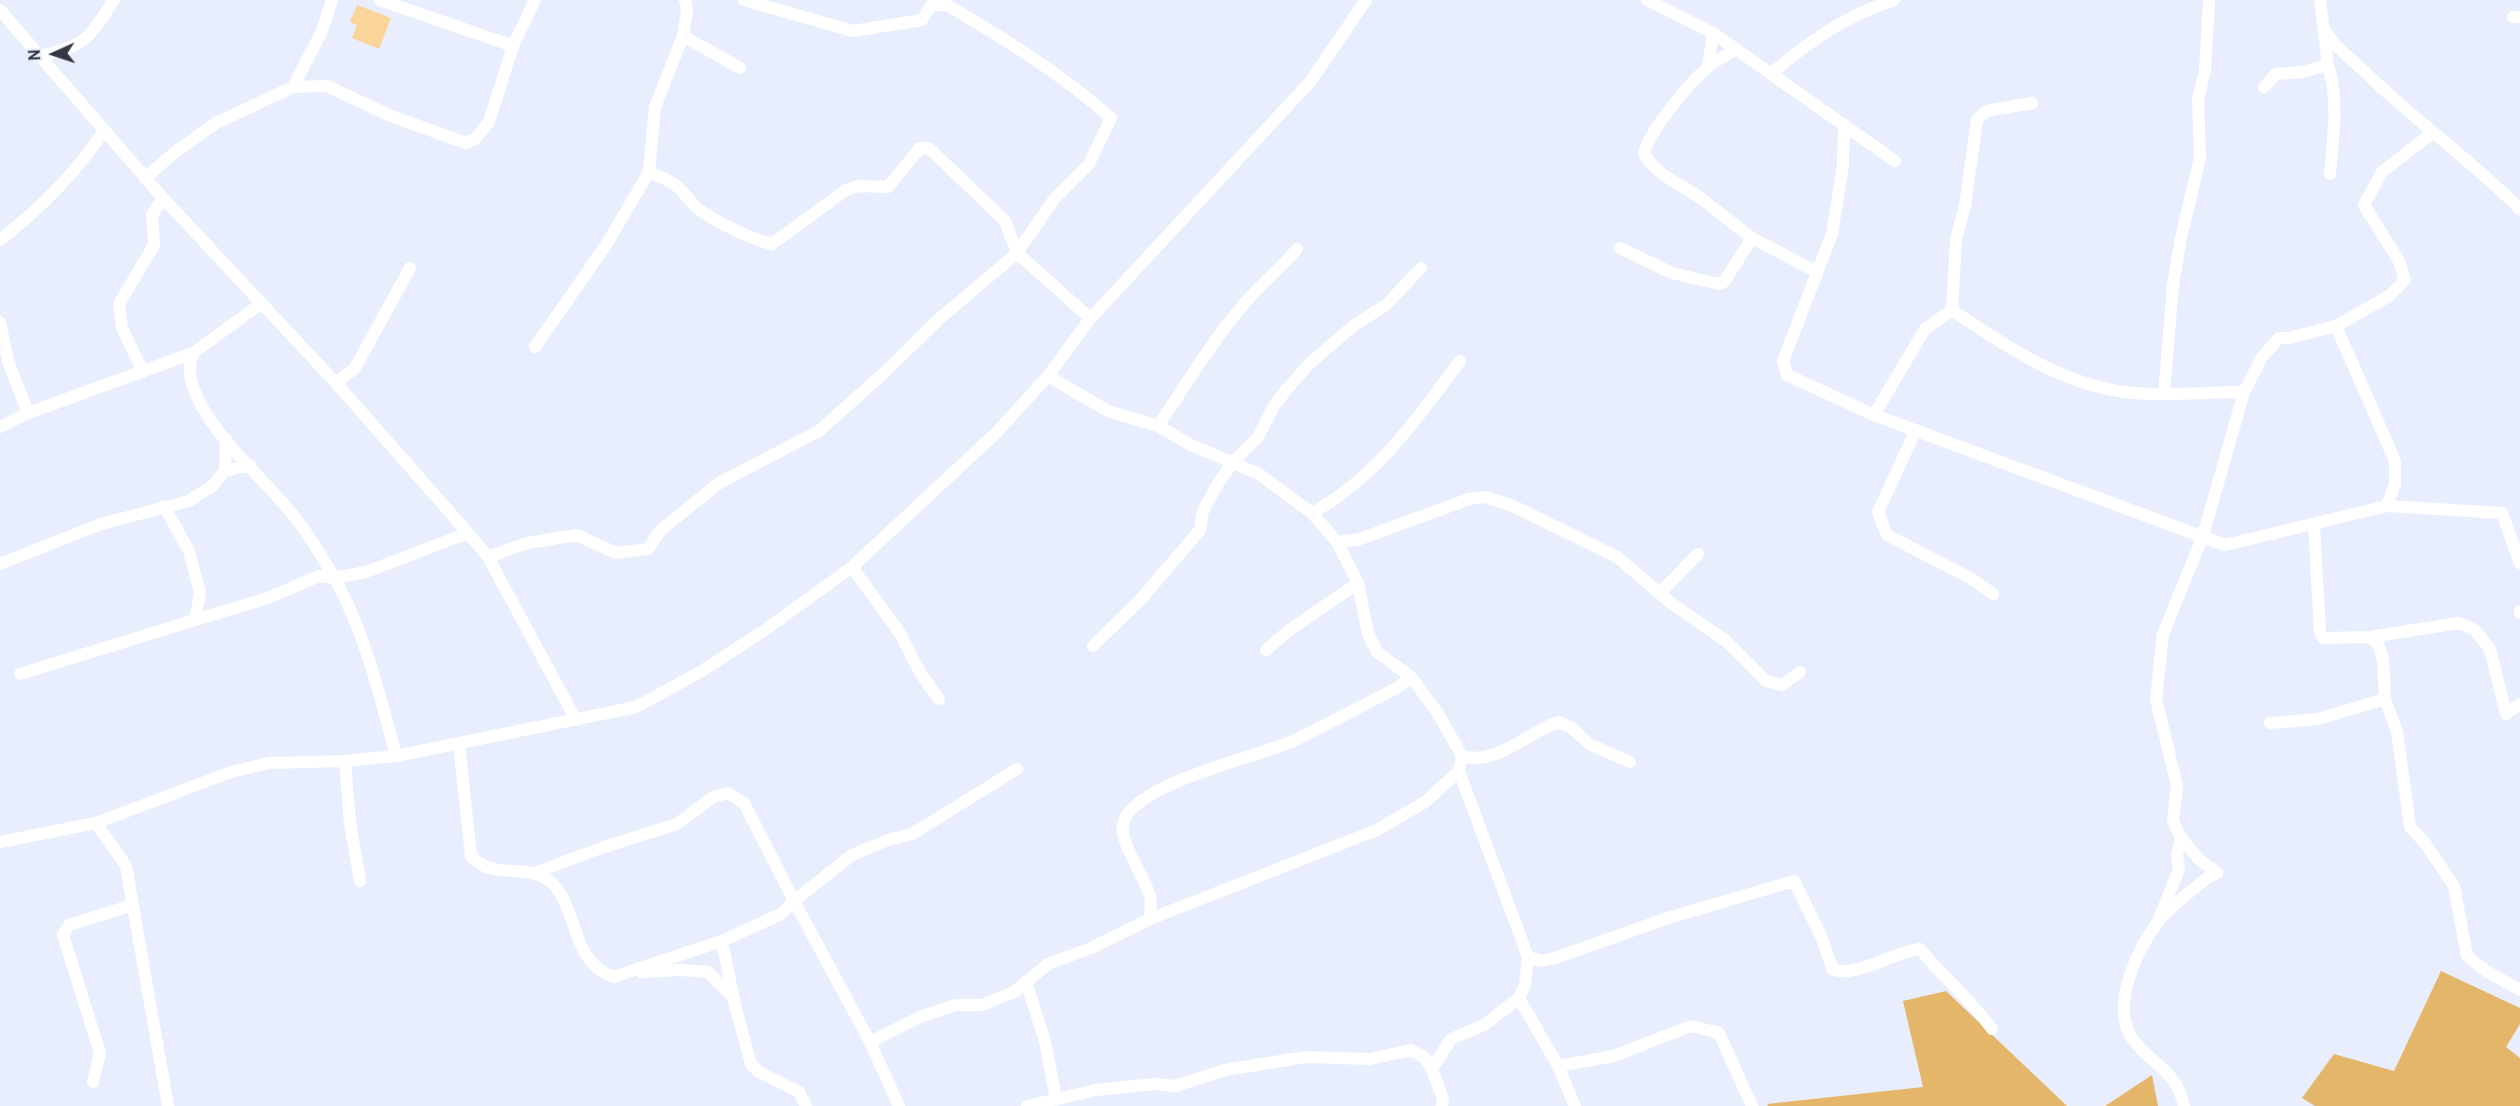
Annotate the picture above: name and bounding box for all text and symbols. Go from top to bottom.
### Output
north arrow [24,24,84,84]
text: N [26,49,46,61]

